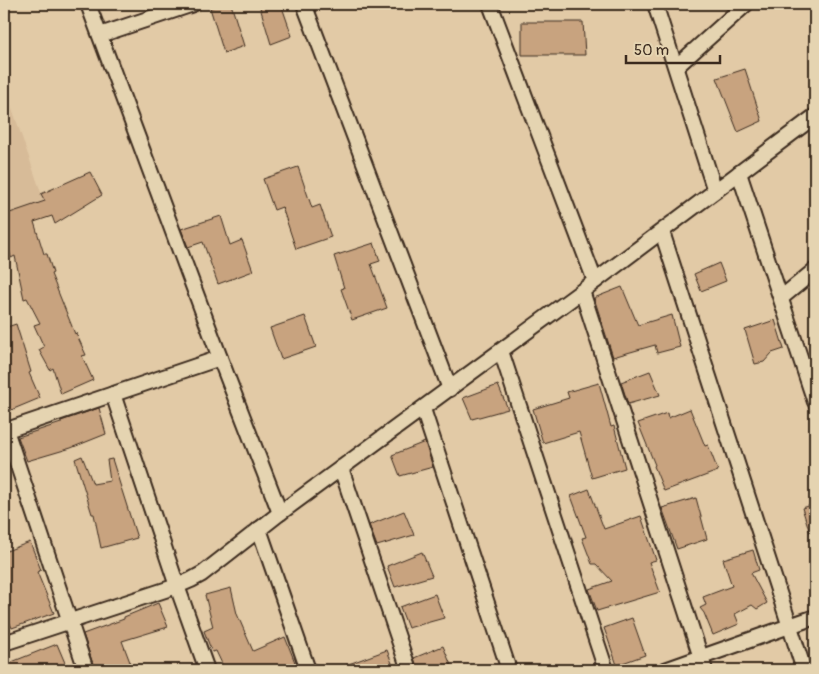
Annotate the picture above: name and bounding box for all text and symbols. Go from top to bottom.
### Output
scale bar [626,32,720,64]
text: 50 m [634,41,669,60]

